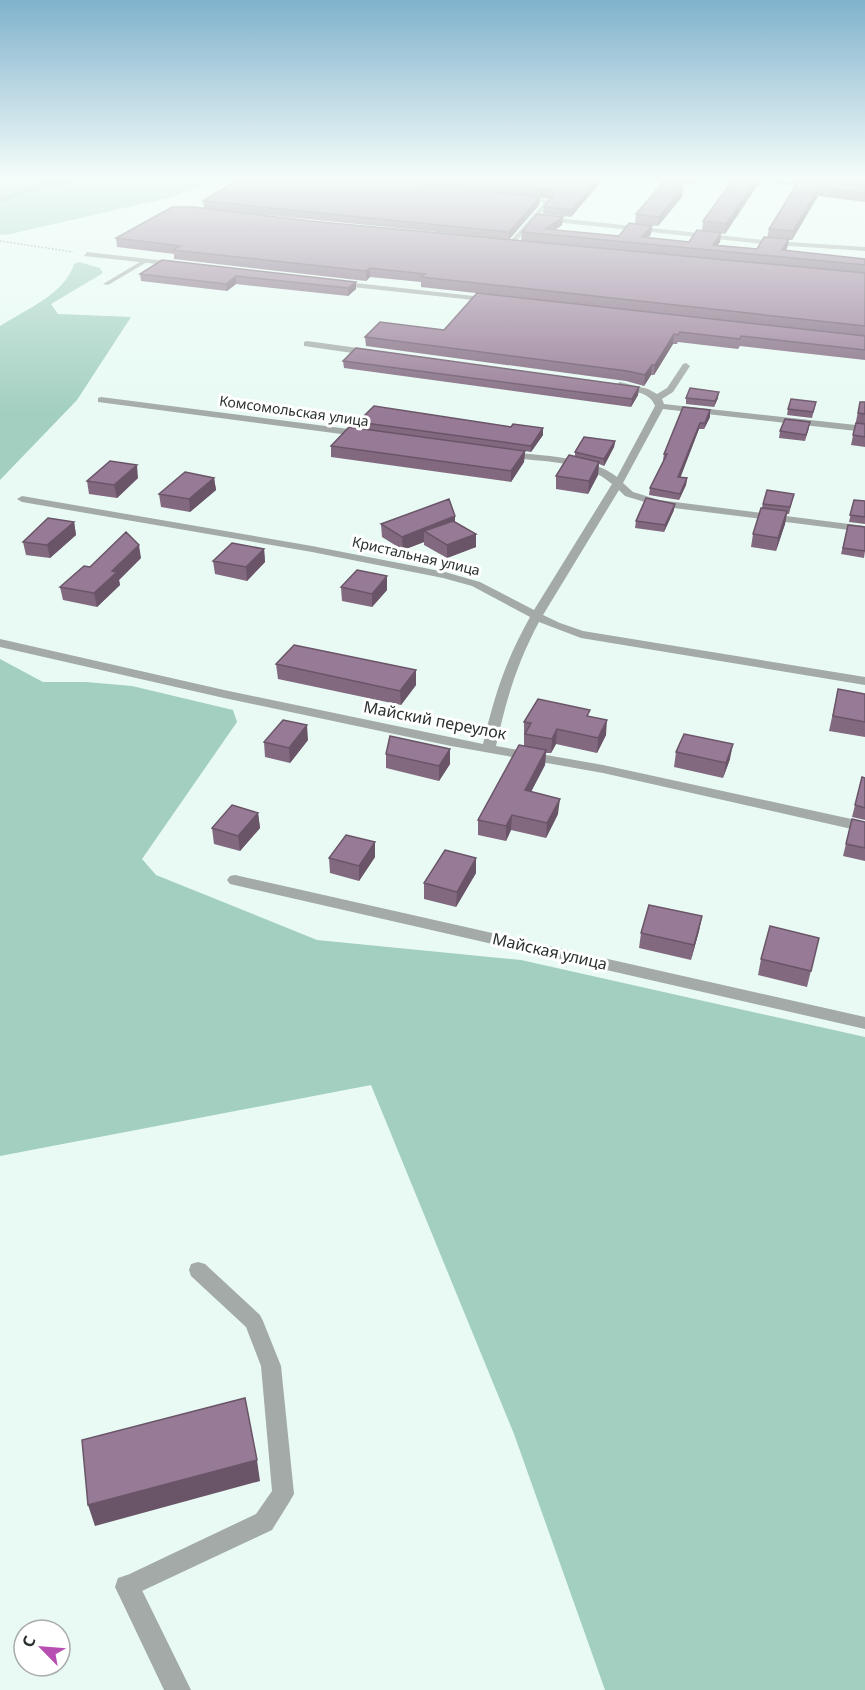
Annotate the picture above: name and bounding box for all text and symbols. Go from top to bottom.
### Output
street label: Комсомольская улица [218,391,370,430]
street label: Кристальная улица [350,532,482,579]
street label: Майский переулок [362,695,509,745]
street label: Майская улица [490,927,610,975]
north arrow [12,1618,72,1678]
text: С [16,1632,41,1651]

